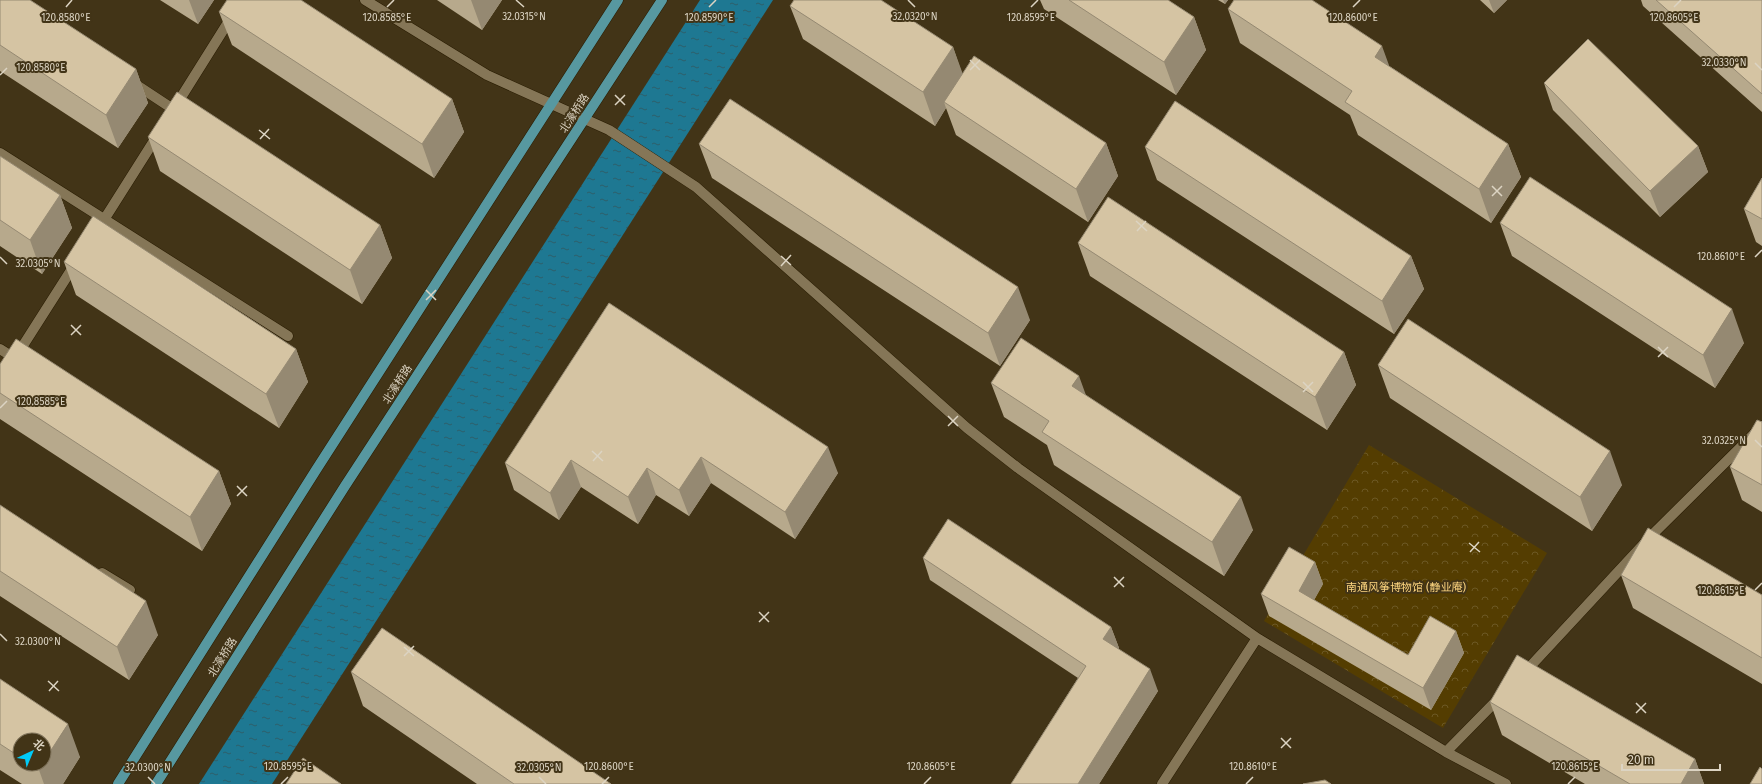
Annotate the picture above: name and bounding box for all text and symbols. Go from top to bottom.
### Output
text: 32.0315°N [502,11,546,23]
text: 32.0320°N [892,11,938,23]
text: 120.8580°E [41,12,91,24]
text: 120.8585°E [363,12,411,24]
text: 120.8590°E [684,12,734,24]
text: 120.8595°E [1007,12,1055,24]
text: 120.8600°E [1328,12,1378,24]
text: 120.8605°E [1649,12,1699,24]
text: 32.0330°N [1701,57,1747,69]
text: 120.8580°E [16,62,66,74]
street label: 北濠桥路 [557,91,592,135]
text: 120.8610°E [1697,251,1745,263]
text: 32.0305°N [15,258,61,270]
street label: 北濠桥路 [380,362,415,406]
text: 120.8585°E [17,396,65,408]
text: 32.0325°N [1702,435,1746,447]
park label: 南通风筝博物馆 (静业庵) [1346,581,1466,594]
text: 120.8615°E [1697,585,1745,597]
street label: 北濠桥路 [205,635,240,679]
text: 32.0300°N [15,636,61,648]
north arrow [12,732,52,772]
text: 北 [30,737,47,754]
scale bar [1622,746,1720,772]
text: 20 m [1628,753,1654,767]
text: 120.8595°E [264,761,312,773]
text: 120.8600°E [584,761,634,773]
text: 120.8605°E [906,761,956,773]
text: 120.8610°E [1229,761,1277,773]
text: 120.8615°E [1551,761,1599,773]
text: 32.0300°N [125,762,171,774]
text: 32.0305°N [516,762,562,774]

